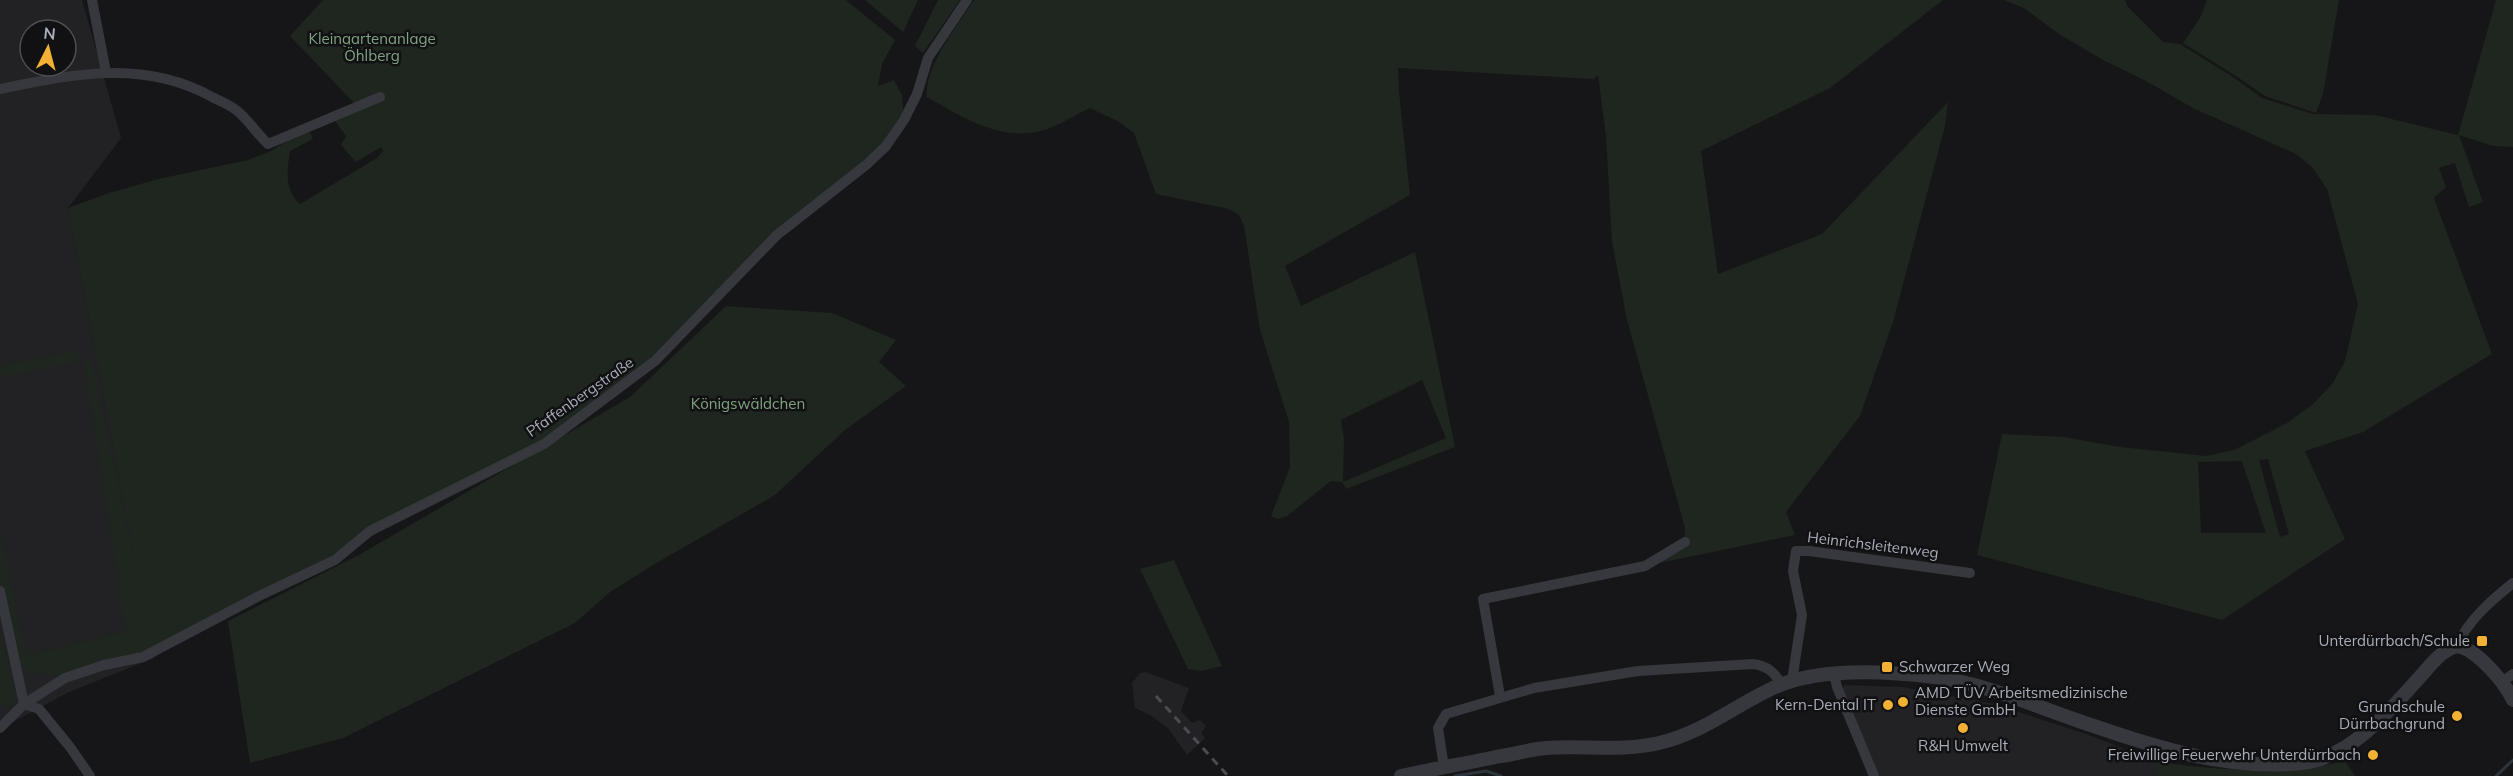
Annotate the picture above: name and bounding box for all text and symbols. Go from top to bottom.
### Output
north arrow [18,18,78,78]
text: N [43,23,57,44]
park label: Kleingartenanlage Öhlberg [308,29,436,65]
street label: Pfaffenbergstraße [522,352,637,441]
park label: Königswäldchen [691,394,805,413]
street label: Heinrichsleitenweg [1806,527,1940,562]
place label: Unterdürrbach/Schule [2319,631,2470,650]
marker: Unterdürrbach/Schule [2475,634,2489,648]
place label: Schwarzer Weg [1899,657,2010,676]
marker: Schwarzer Weg [1880,660,1894,674]
place label: AMD TÜV Arbeitsmedizinische Dienste GmbH [1915,683,2128,719]
place label: Kern-Dental IT [1775,695,1876,714]
marker: AMD TÜV Arbeitsmedizinische Dienste GmbH [1896,695,1910,709]
place label: Grundschule Dürrbachgrund [2339,697,2445,733]
marker: Kern-Dental IT [1881,698,1895,712]
marker: Grundschule Dürrbachgrund [2450,709,2464,723]
marker: R&H Umwelt [1956,721,1970,735]
place label: R&H Umwelt [1918,736,2008,755]
place label: Freiwillige Feuerwehr Unterdürrbach [2108,745,2361,764]
marker: Freiwillige Feuerwehr Unterdürrbach [2366,748,2380,762]

